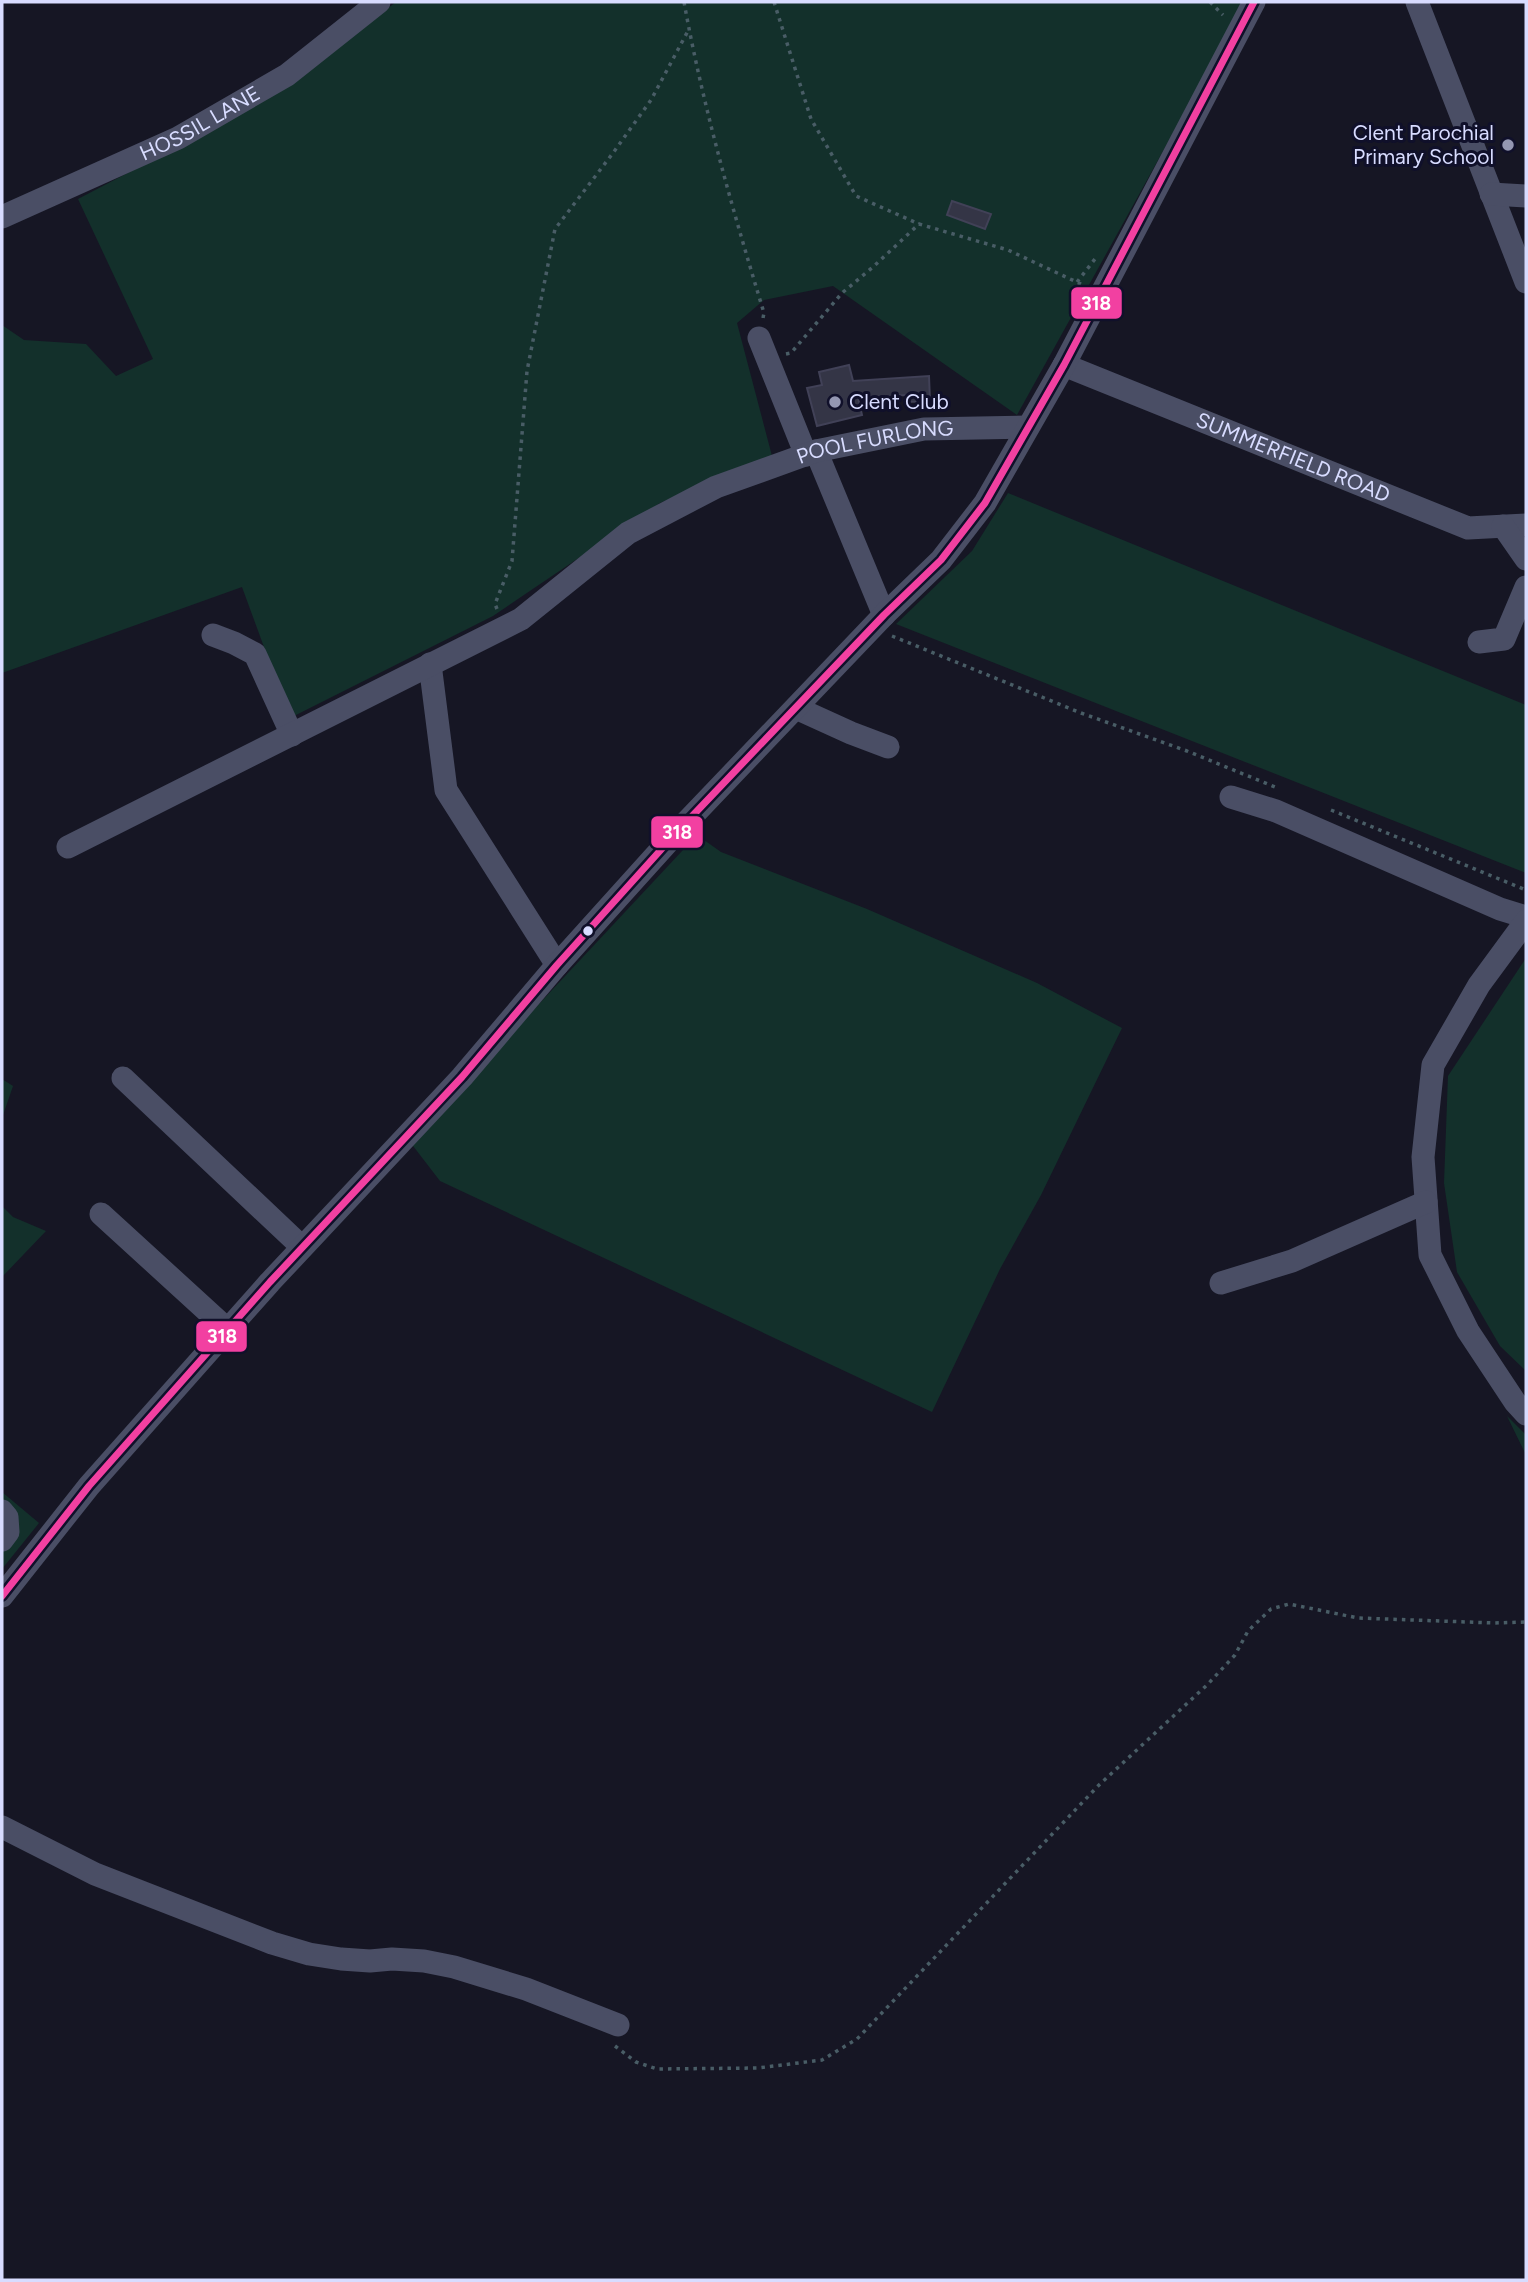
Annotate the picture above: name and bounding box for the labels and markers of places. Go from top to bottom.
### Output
place label: Clent Parochial Primary School [1353,120,1494,169]
marker: Clent Parochial Primary School [1500,137,1516,153]
place label: Clent Club [849,389,949,414]
marker: Clent Club [827,394,843,410]
unlabelled marker [581,924,595,938]

